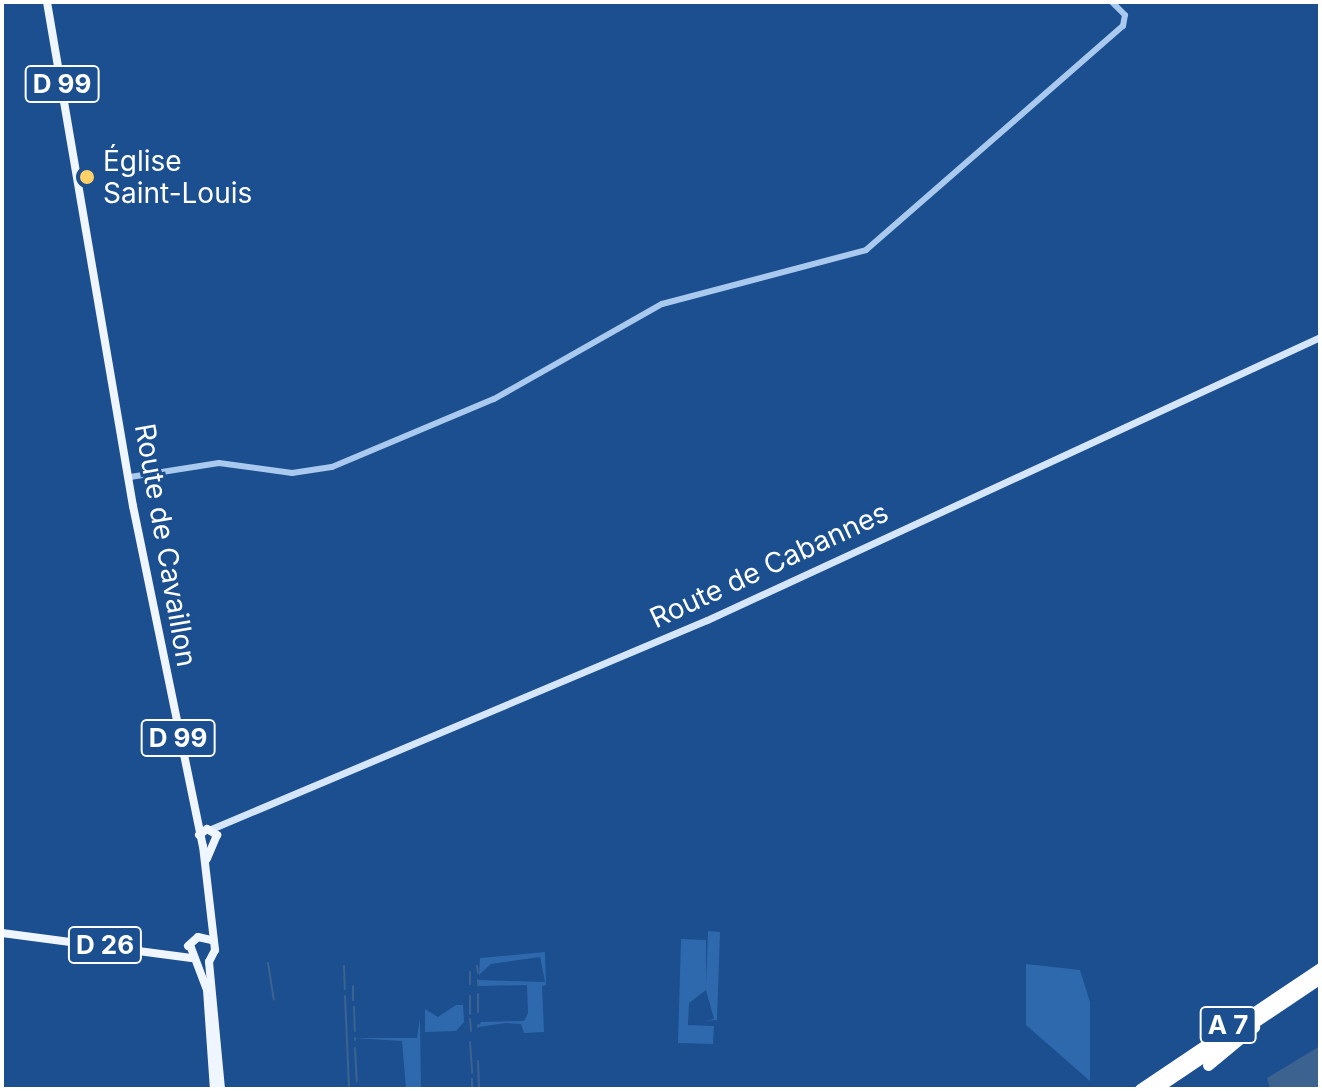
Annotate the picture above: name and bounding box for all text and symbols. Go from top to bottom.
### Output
road number: D 99 [24,62,100,106]
place label: Église Saint-Louis [103,144,252,210]
marker: Église Saint-Louis [78,168,96,186]
street label: Route de Cavaillon [128,421,204,669]
street label: Route de Cabannes [645,495,893,635]
road number: D 99 [140,716,216,760]
road number: D 26 [67,923,143,967]
road number: A 7 [1198,1003,1258,1047]

